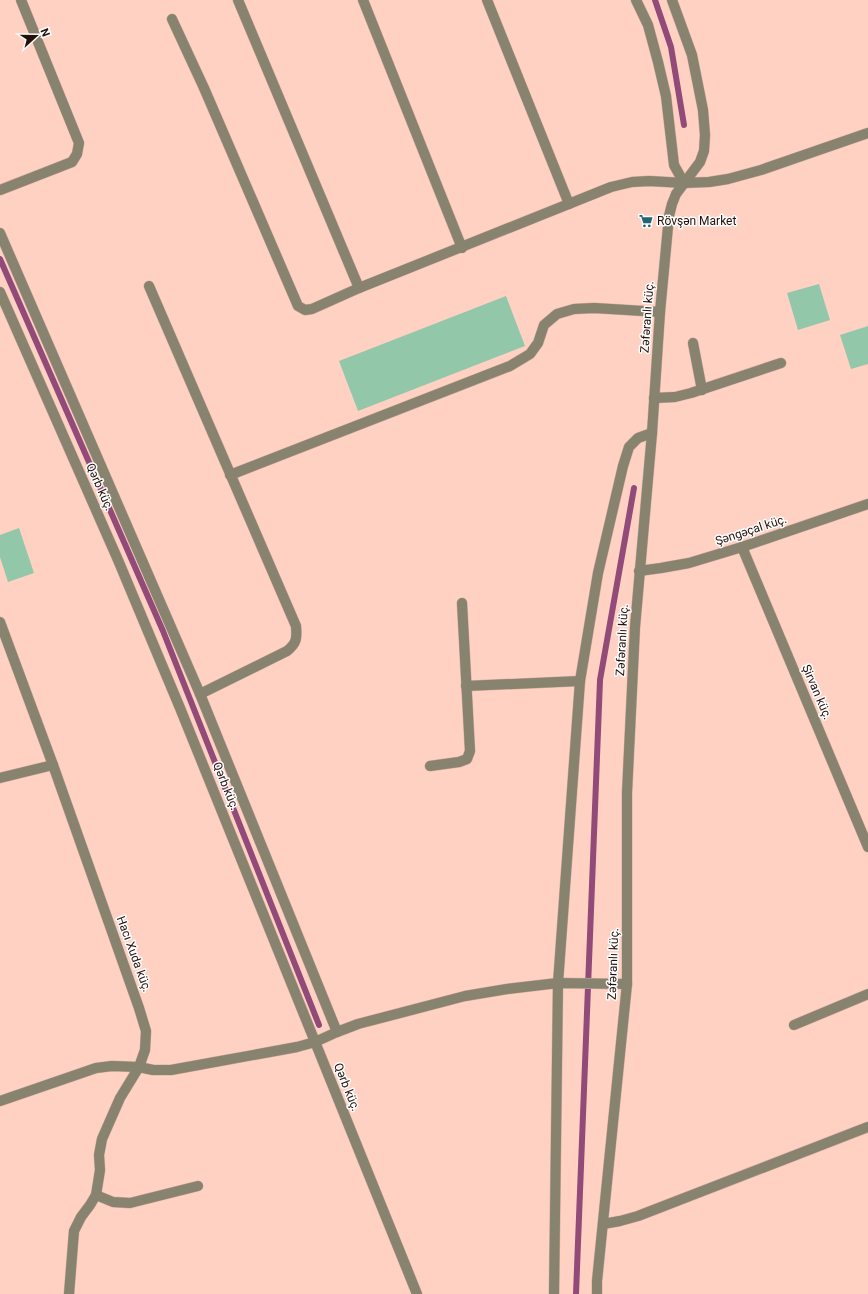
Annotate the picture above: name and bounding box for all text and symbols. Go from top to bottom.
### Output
north arrow [16,16,56,56]
text: N [37,27,52,39]
supermarket icon: Rövşən Market [638,213,654,229]
place label: Rövşən Market [657,214,736,228]
street label: Zəfəranlı küç. [638,281,656,353]
street label: Qərb küç. [83,461,117,513]
street label: Şəngəçal küç. [714,512,788,548]
street label: Zəfəranlı küç. [613,604,631,676]
street label: Şirvan küç. [799,662,835,722]
street label: Qərb küç. [210,760,242,812]
street label: Hacı Xuda küç. [114,914,154,994]
street label: Zəfəranlı küç. [605,928,621,1000]
street label: Qərb küç. [331,1061,363,1113]

